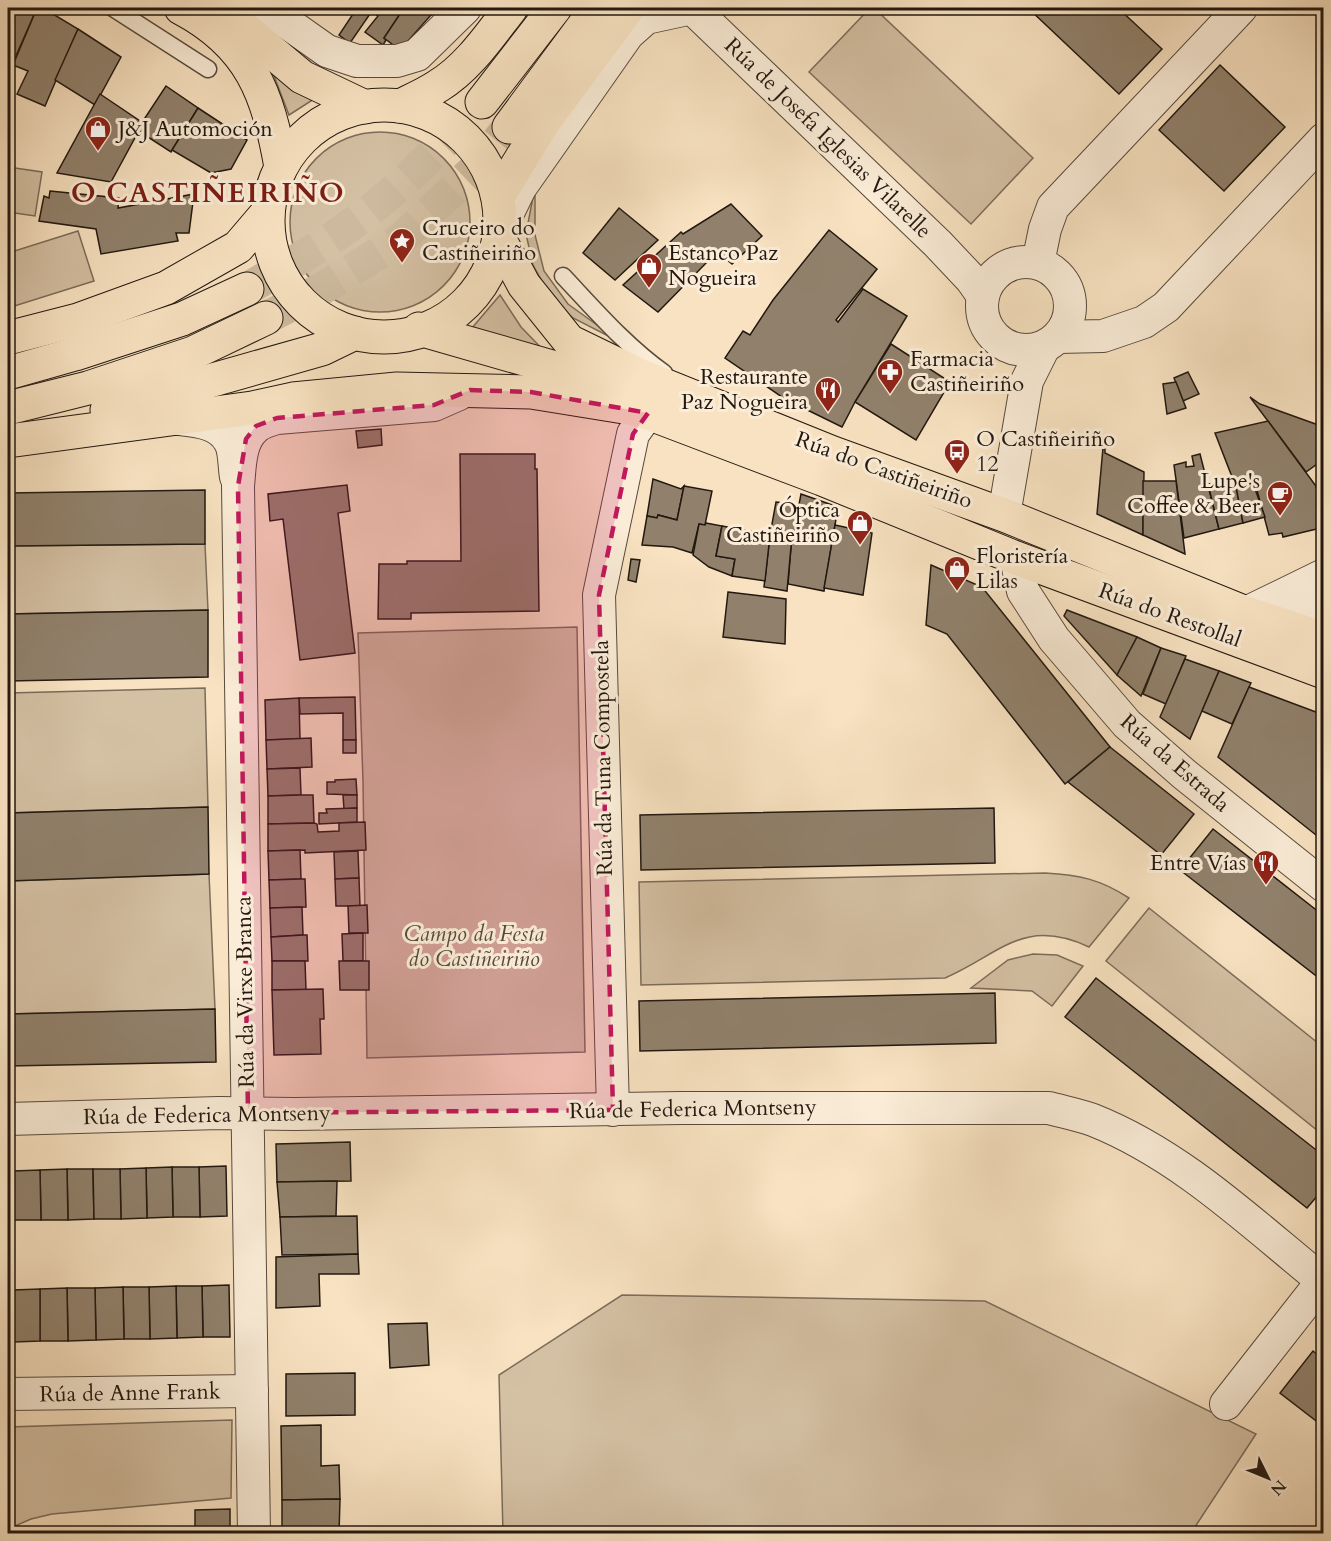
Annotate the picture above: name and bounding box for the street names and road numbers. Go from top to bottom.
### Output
street label: Rúa de Josefa Iglesias Vilarelle [718,31,938,245]
street label: Rúa do Castiñeiriño [791,424,977,516]
street label: Rúa do Restollal [1094,575,1246,655]
street label: Rúa da Tuna Compostela [586,639,620,876]
street label: Rúa da Estrada [1114,707,1237,819]
street label: Rúa da Virxe Branca [228,895,262,1088]
street label: Rúa de Federica Montseny [569,1092,817,1126]
street label: Rúa de Federica Montseny [83,1098,331,1132]
street label: Rúa de Anne Frank [39,1376,221,1410]

